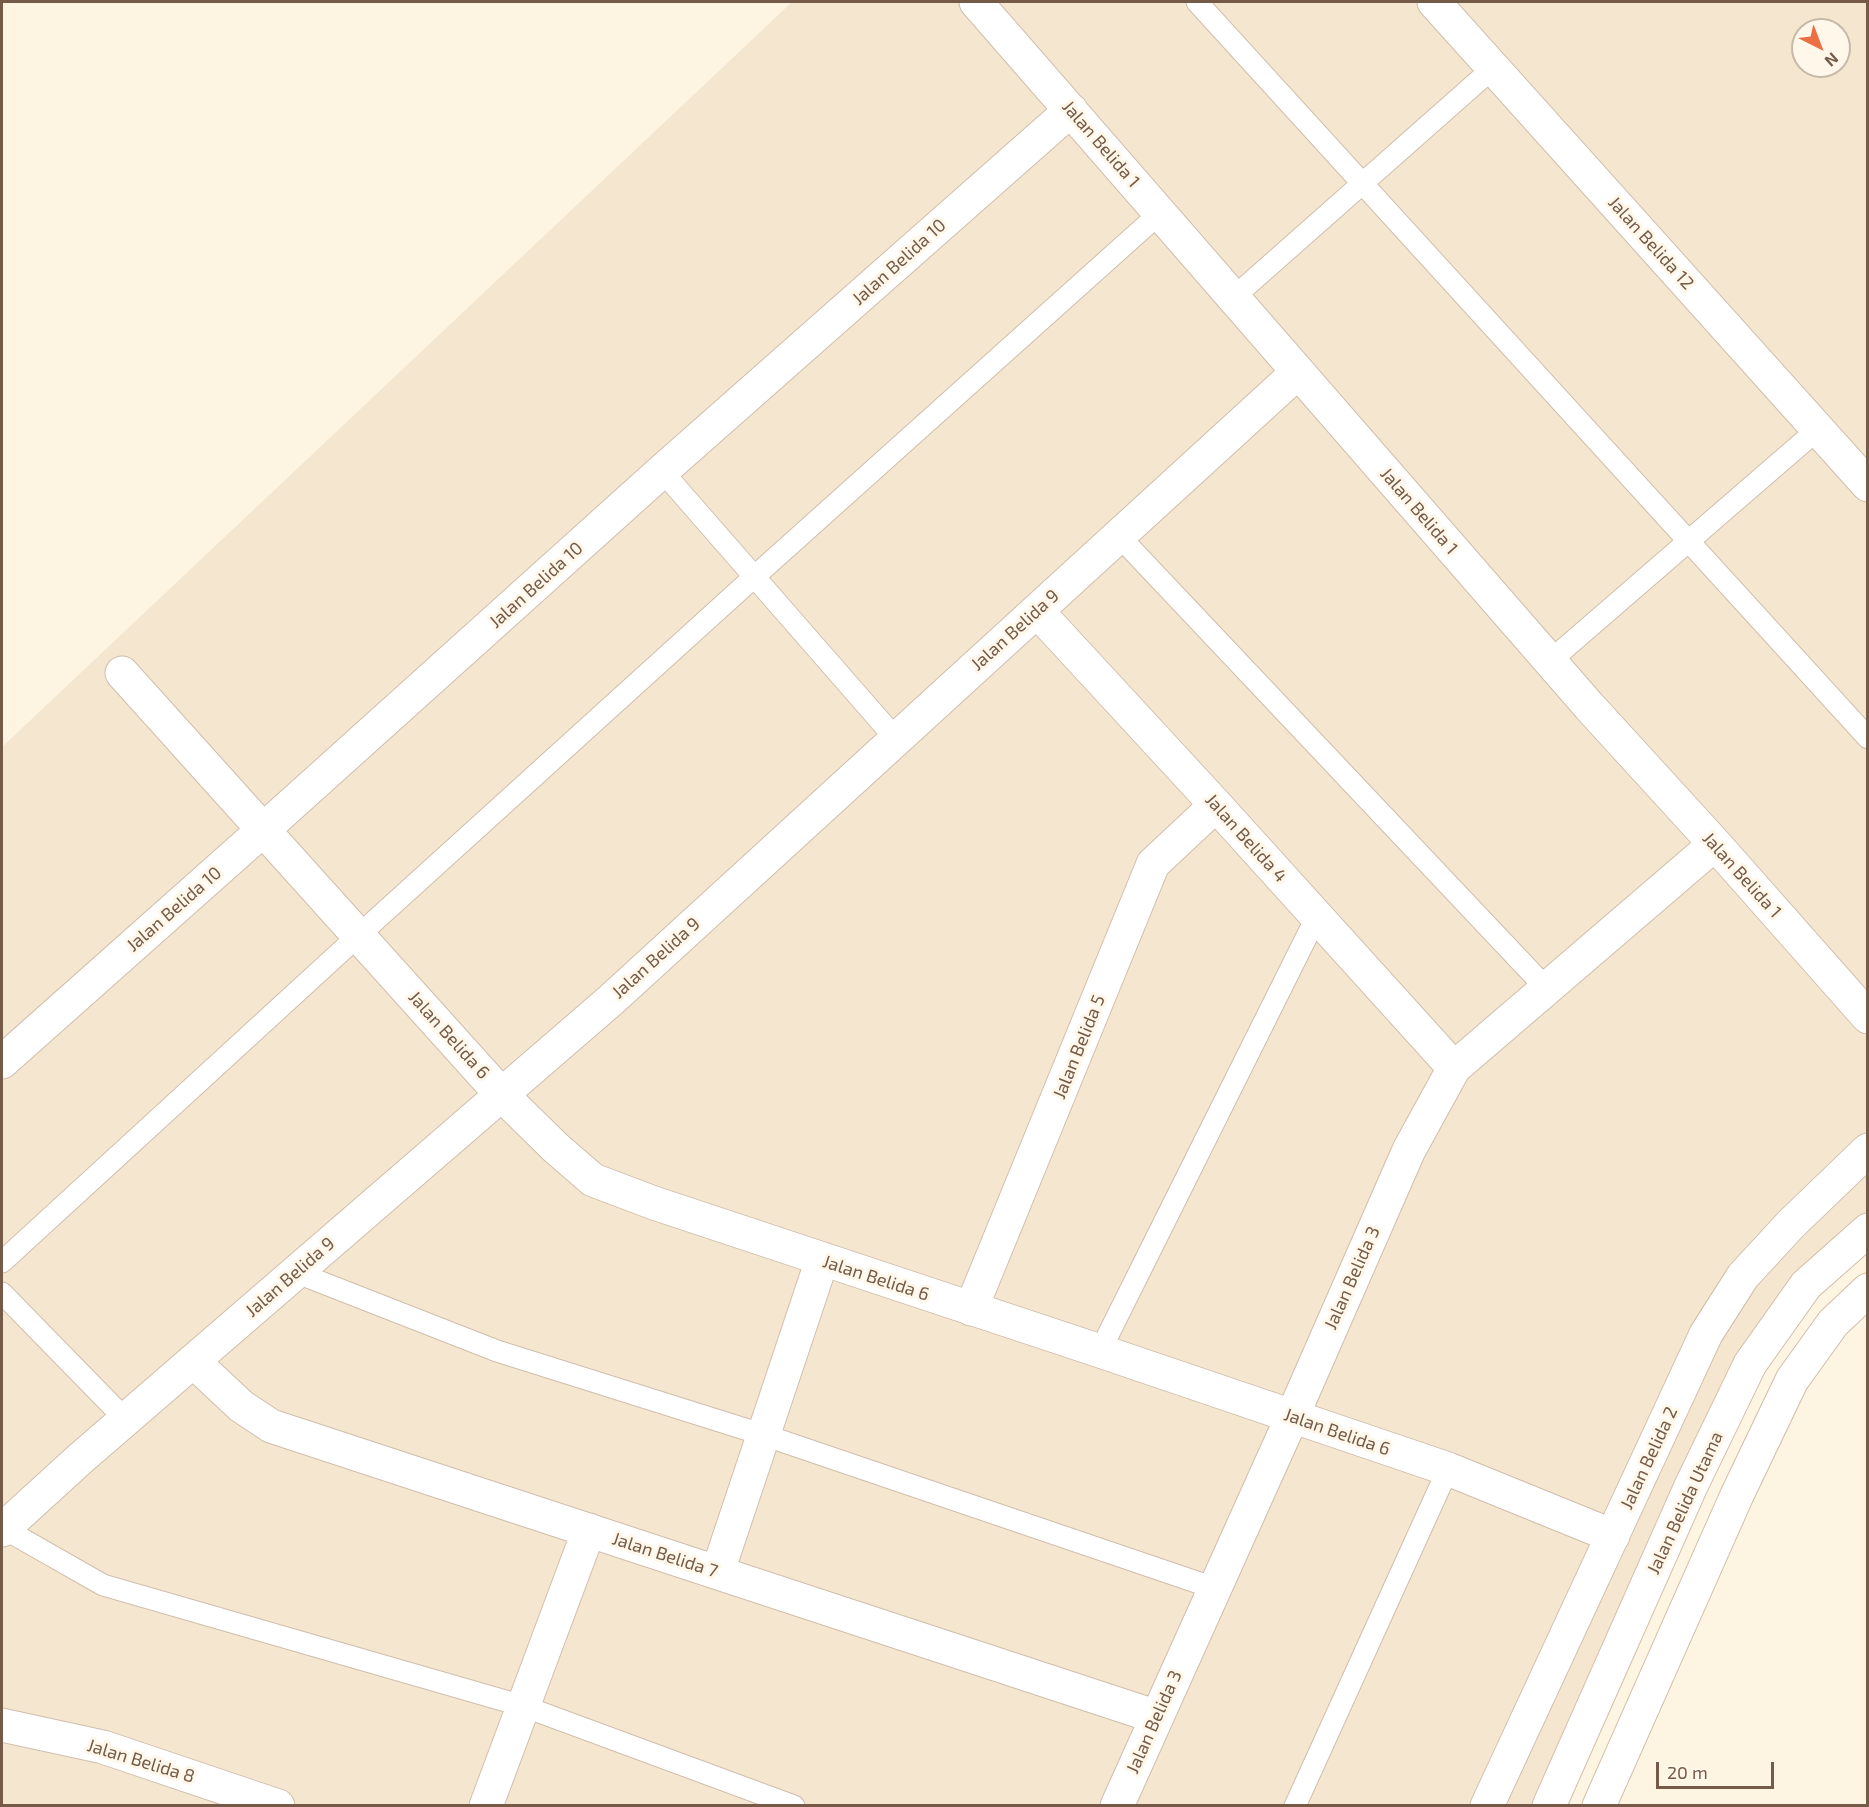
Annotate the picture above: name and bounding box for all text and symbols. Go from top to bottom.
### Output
north arrow [1791,18,1851,78]
text: N [1821,49,1843,71]
street label: Jalan Belida 1 [1058,96,1144,192]
street label: Jalan Belida 12 [1604,192,1698,294]
street label: Jalan Belida 10 [848,214,950,310]
street label: Jalan Belida 1 [1376,463,1462,559]
street label: Jalan Belida 10 [485,537,587,633]
street label: Jalan Belida 9 [967,585,1063,675]
street label: Jalan Belida 4 [1201,789,1291,887]
street label: Jalan Belida 1 [1698,828,1786,922]
street label: Jalan Belida 10 [122,862,226,956]
street label: Jalan Belida 9 [608,913,704,1003]
street label: Jalan Belida 6 [404,987,494,1083]
street label: Jalan Belida 5 [1048,992,1110,1102]
street label: Jalan Belida 3 [1320,1223,1384,1333]
street label: Jalan Belida 9 [241,1232,339,1322]
street label: Jalan Belida 6 [820,1251,932,1305]
street label: Jalan Belida 2 [1616,1403,1682,1513]
street label: Jalan Belida 6 [1281,1404,1393,1460]
street label: Jalan Belida Utama [1642,1428,1728,1578]
street label: Jalan Belida 7 [609,1528,721,1582]
street label: Jalan Belida 3 [1122,1667,1186,1777]
street label: Jalan Belida 8 [85,1734,197,1788]
scale bar [1659,1750,1778,1788]
text: 20 m [1667,1761,1708,1783]

